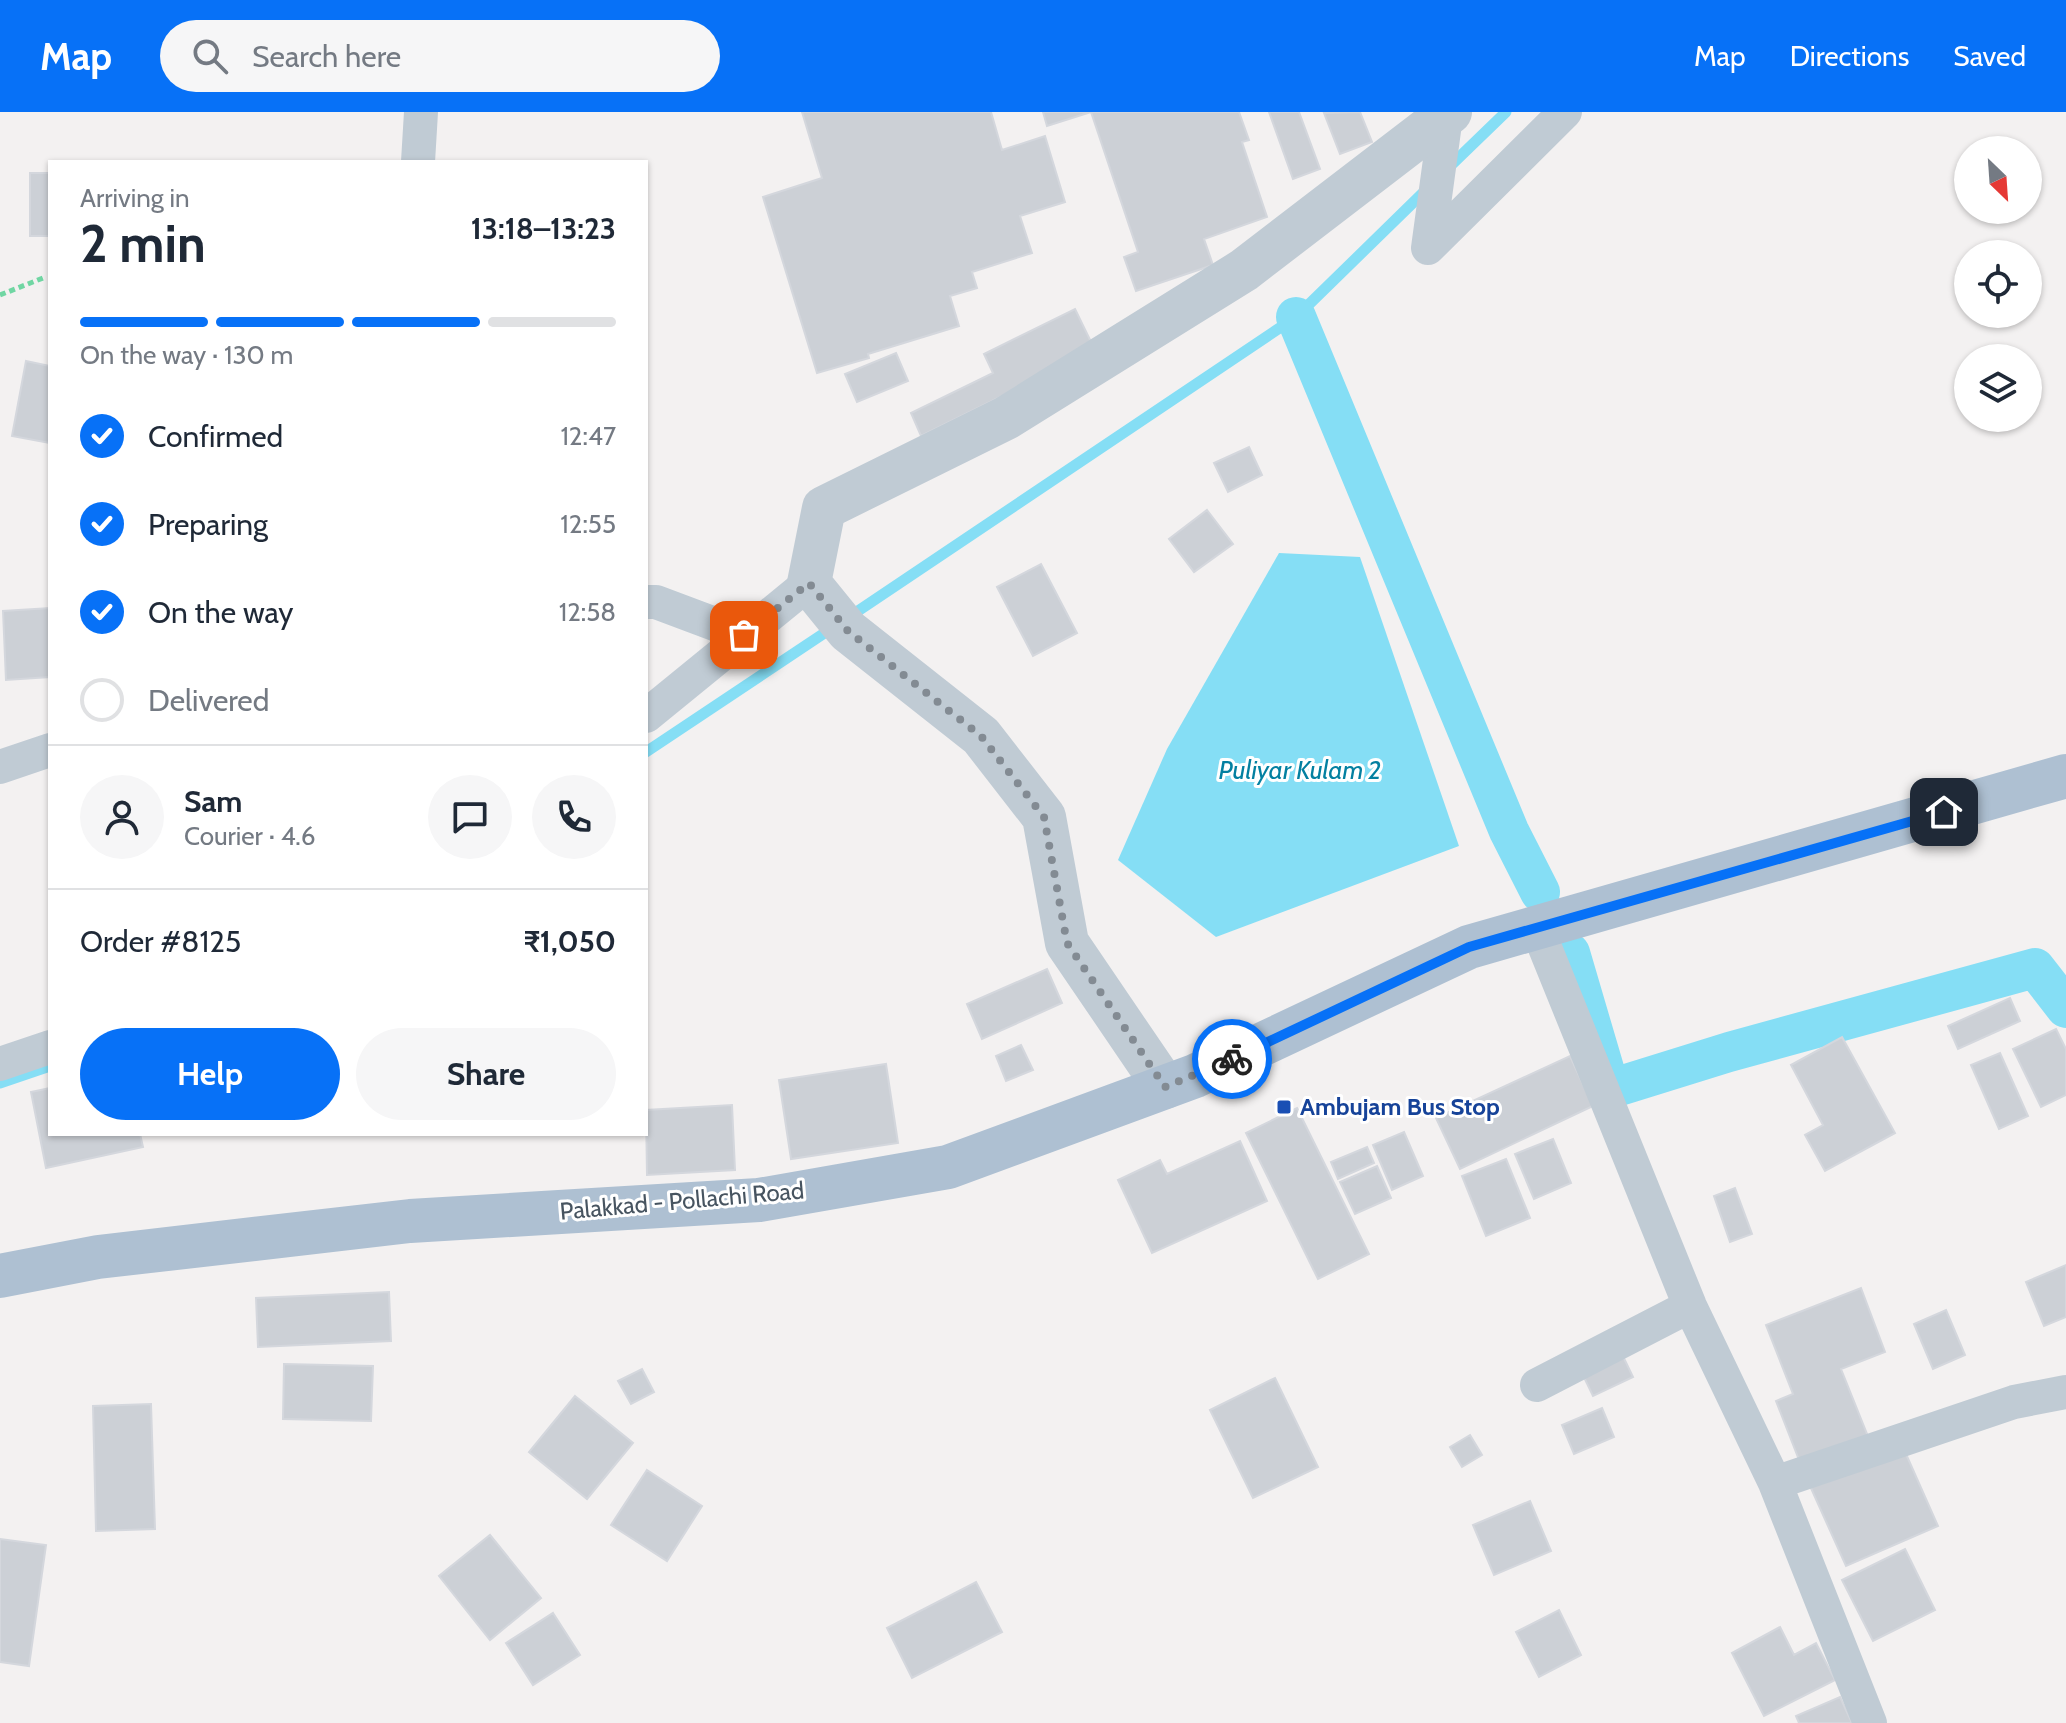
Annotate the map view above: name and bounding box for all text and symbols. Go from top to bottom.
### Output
search box [160,20,720,92]
text: Map [40,33,112,80]
icon: search [188,34,232,78]
text: Search here [252,38,401,75]
text: Map [1694,39,1746,73]
text: Directions [1790,39,1909,73]
text: Saved [1953,39,2026,73]
north arrow [1954,136,2042,224]
map controls [1954,136,2042,432]
text: Arriving in [80,182,190,214]
text: 13:18–13:23 [471,210,616,247]
text: 2 min [80,212,206,275]
button: locate [1954,240,2042,328]
text: On the way · 130 m [80,339,293,371]
button: layers [1954,344,2042,432]
icon: check [80,414,124,458]
text: Confirmed [148,418,283,455]
text: 12:47 [560,420,616,452]
icon: check [80,502,124,546]
text: Preparing [148,506,268,543]
text: 12:55 [560,508,616,540]
icon: check [80,590,124,634]
text: On the way [148,594,293,631]
text: 12:58 [559,596,616,628]
pin [710,601,778,669]
icon: bag [722,613,766,657]
text: Delivered [148,682,269,719]
water label: Puliyar Kulam 2 [1219,754,1381,786]
button: person [80,775,164,859]
button: chat [428,775,512,859]
button: phone [532,775,616,859]
pin [1910,778,1978,846]
text: Sam [184,783,242,820]
icon: home [1922,790,1966,834]
text: Courier · 4.6 [184,820,316,852]
text: Order #8125 [80,923,241,960]
text: ₹1,050 [523,923,616,960]
courier [1192,1019,1272,1099]
button: Help [80,1028,340,1120]
button: Share [356,1028,616,1120]
icon: bike [1210,1037,1254,1081]
place label: Ambujam Bus Stop [1300,1092,1500,1121]
marker: Ambujam Bus Stop [1275,1098,1293,1116]
street label: Palakkad - Pollachi Road [559,1175,805,1226]

